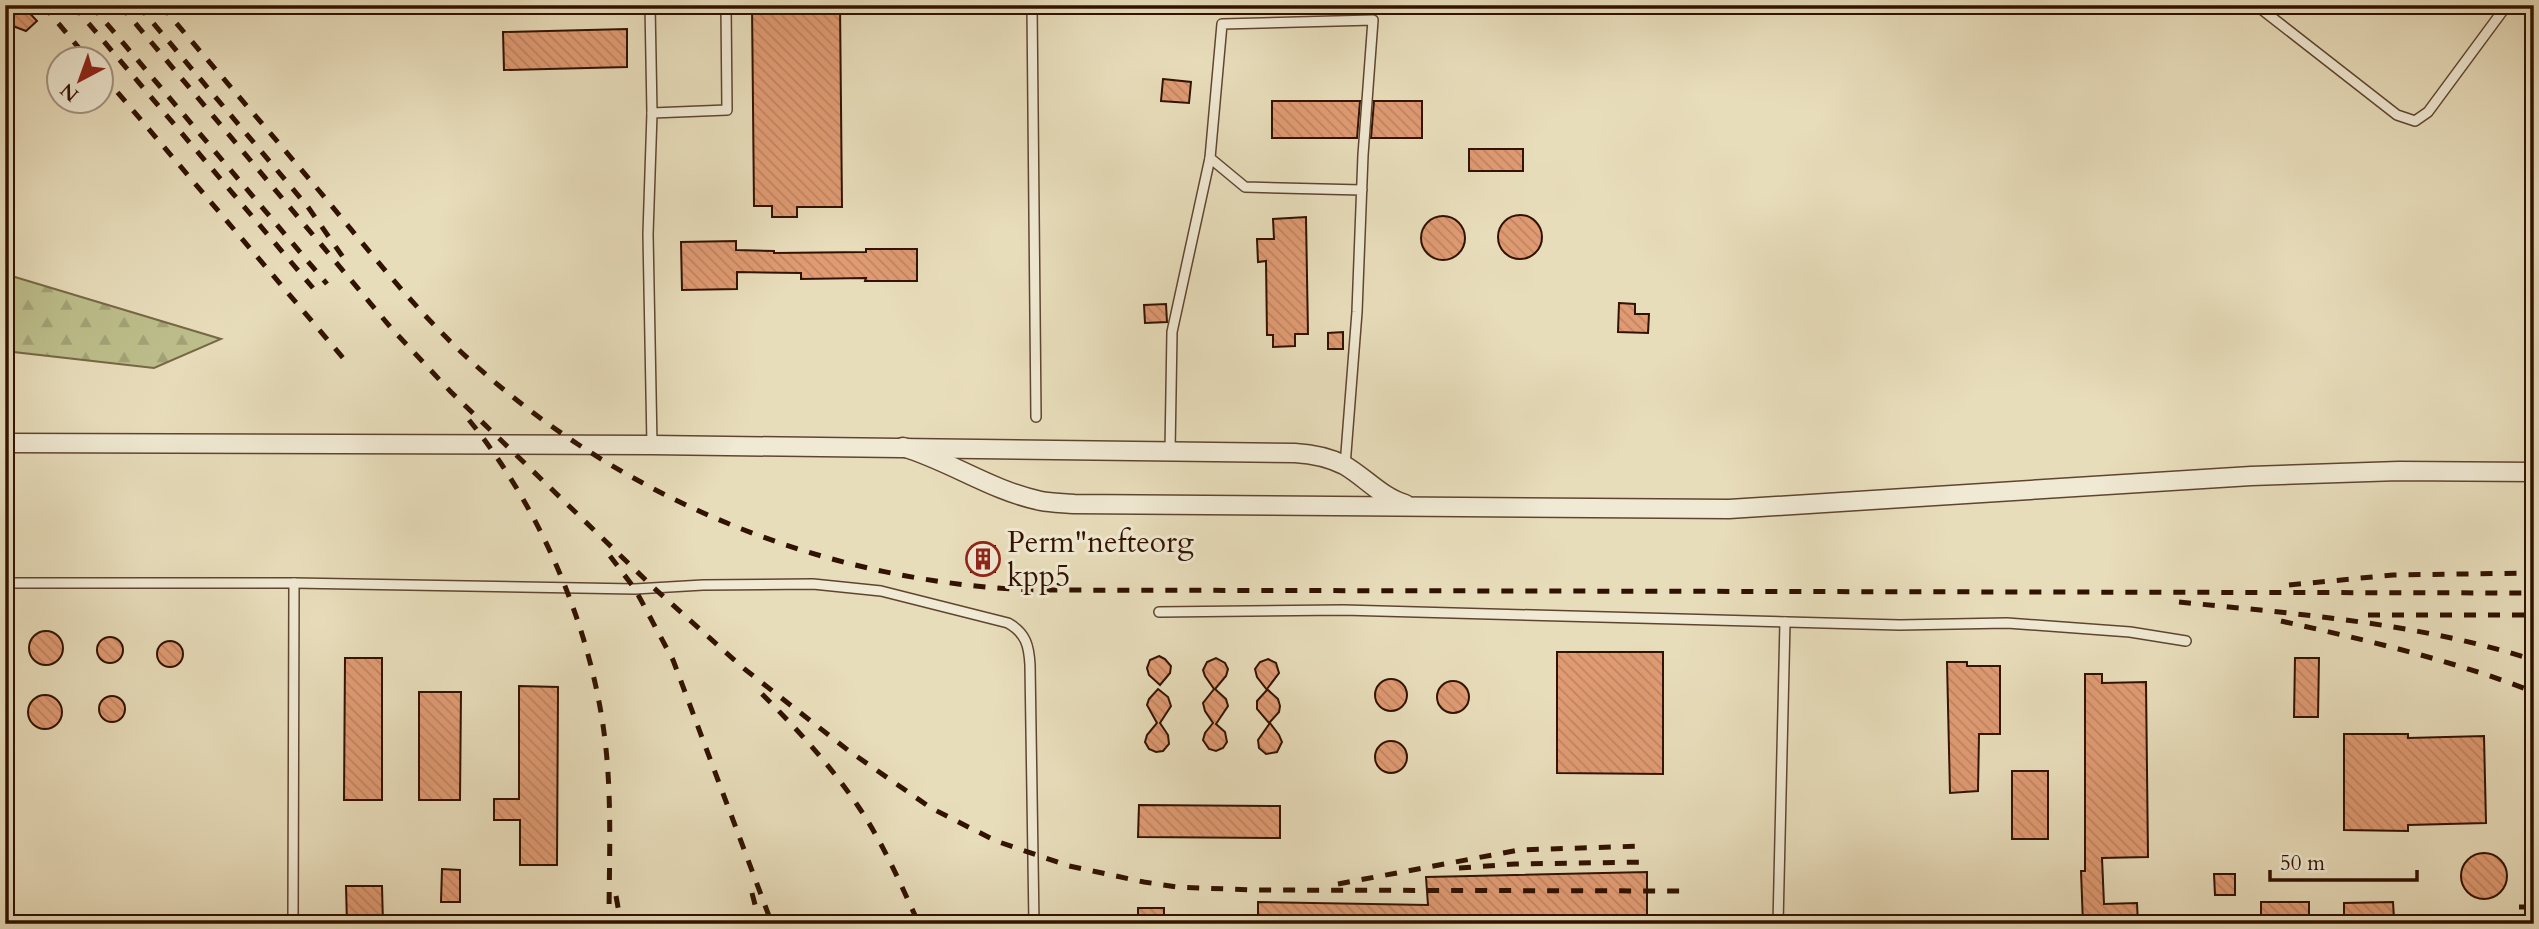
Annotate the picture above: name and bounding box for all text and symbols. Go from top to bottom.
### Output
north arrow [46,46,116,116]
text: N [54,77,84,107]
place label: Perm"nefteorg kpp5 [1007,522,1194,597]
building icon: Perm"nefteorg kpp5 [964,540,1002,578]
scale bar [2270,838,2416,882]
text: 50 m [2280,849,2325,878]

